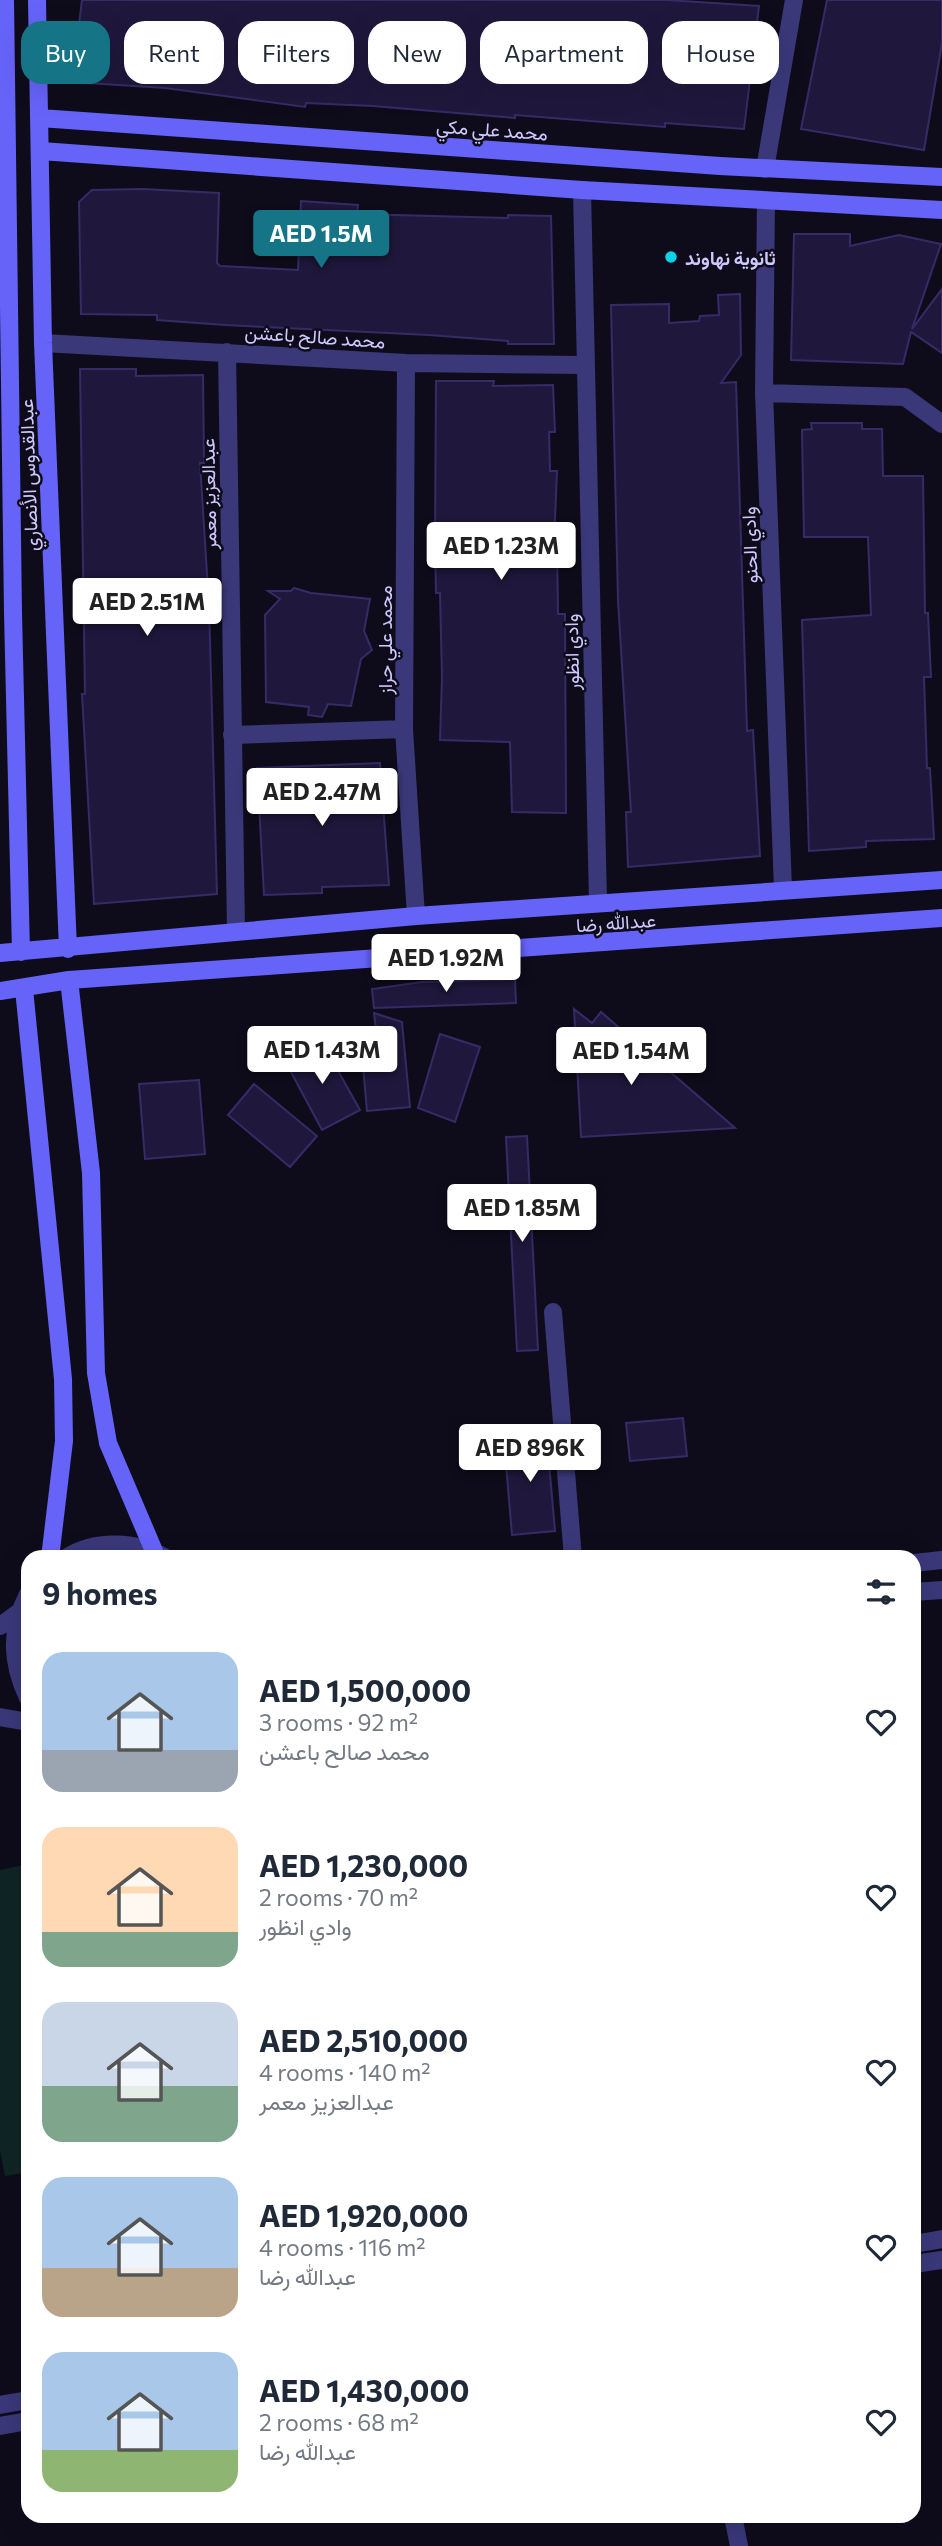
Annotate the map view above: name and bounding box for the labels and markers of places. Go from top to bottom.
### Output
pin: AED 1.5M [249,210,393,270]
place label: ثانوية نهاوند [685,246,776,271]
marker: ثانوية نهاوند [663,249,679,265]
pin: AED 1.23M [421,522,581,582]
pin: AED 2.51M [67,578,227,638]
pin: AED 2.47M [242,768,402,828]
pin: AED 1.92M [366,934,526,994]
pin: AED 1.43M [242,1026,402,1086]
pin: AED 1.54M [551,1028,711,1087]
pin: AED 1.85M [442,1184,602,1244]
pin: AED 896K [458,1424,602,1484]

